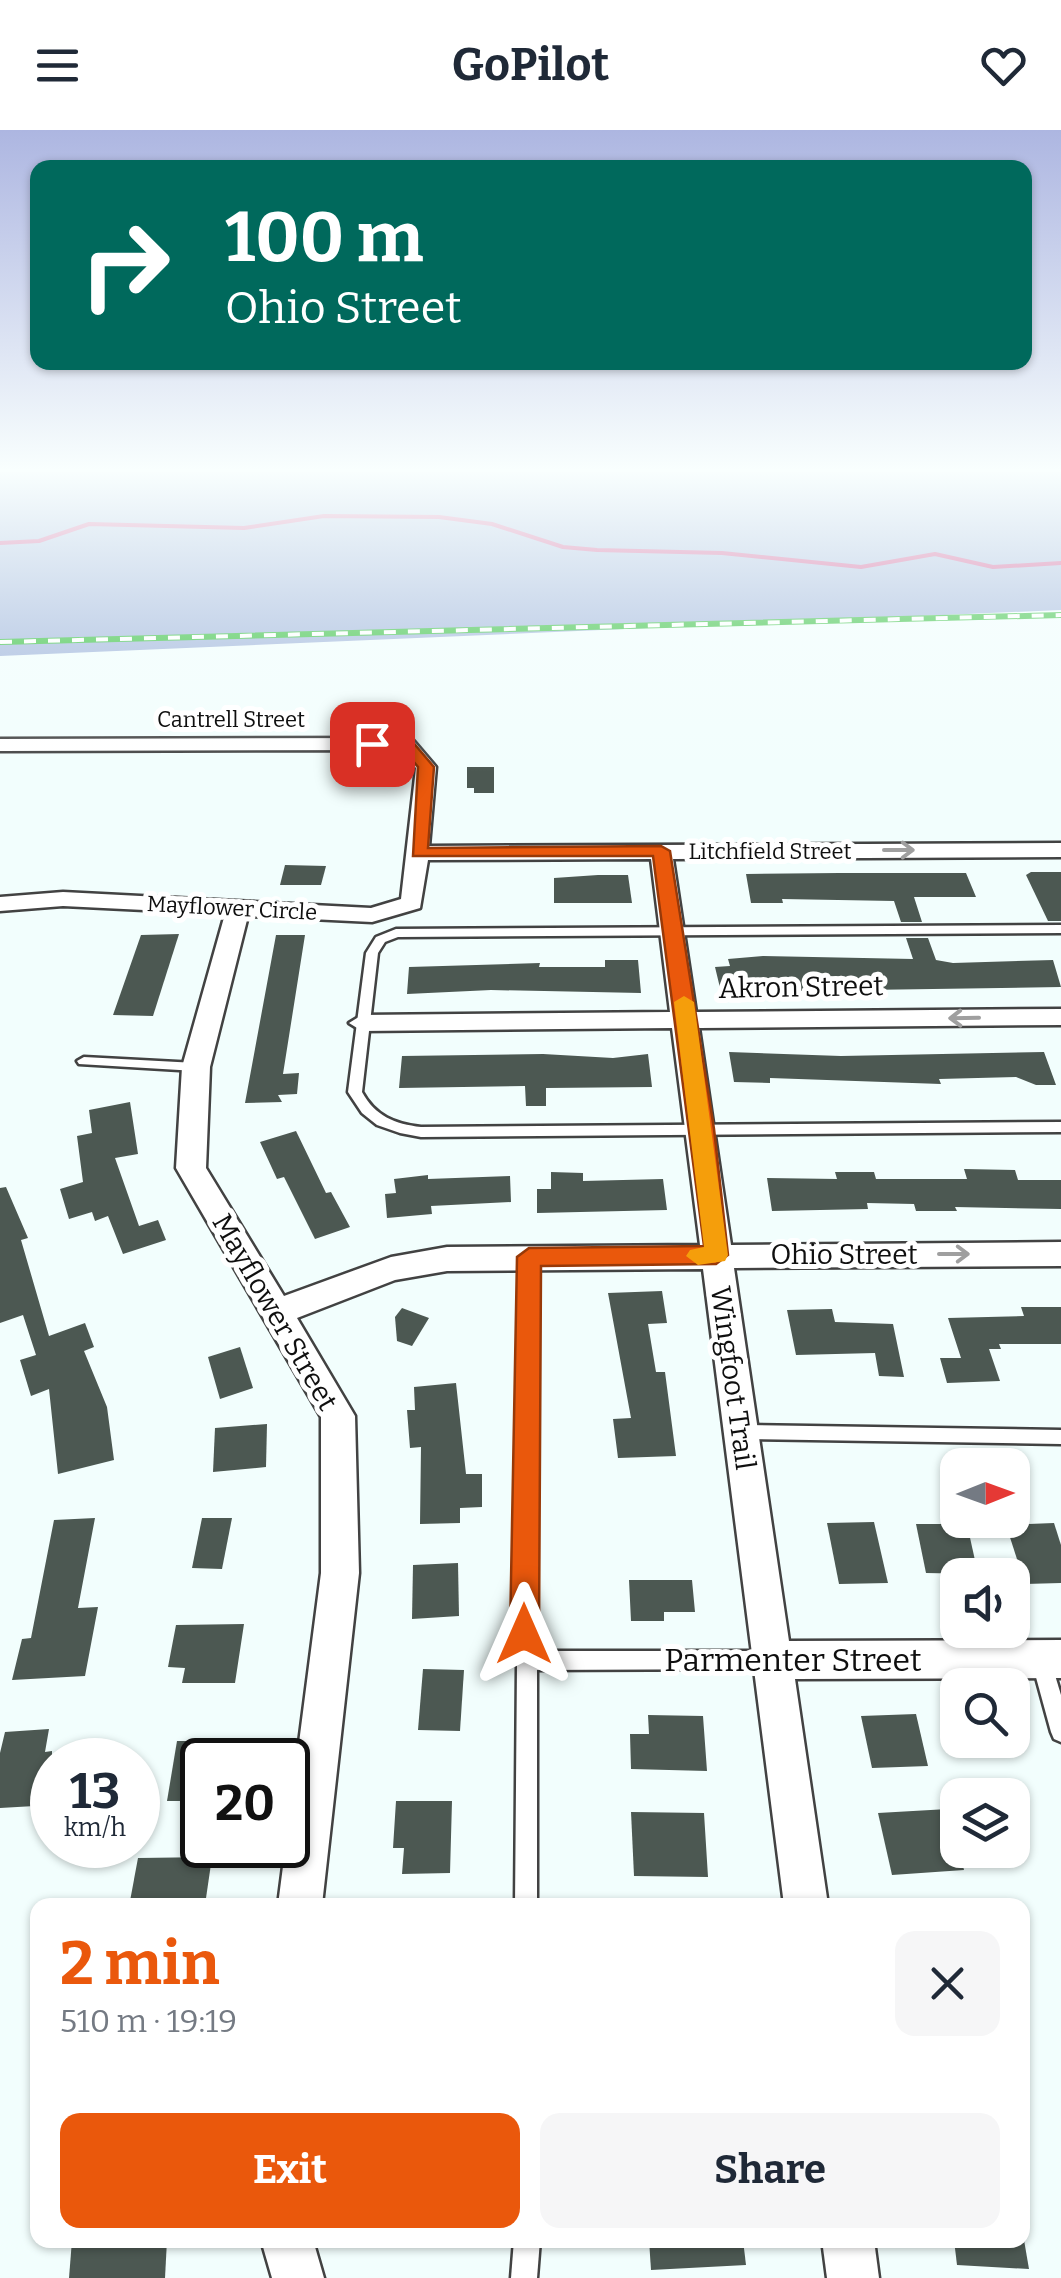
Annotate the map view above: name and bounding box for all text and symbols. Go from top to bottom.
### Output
icon: menu [30,38,85,93]
text: GoPilot [452,38,609,92]
icon: heart [976,38,1031,93]
text: 100 m [225,196,424,280]
icon: right [60,200,190,330]
text: Ohio Street [225,281,462,335]
pin [330,702,415,787]
street label: Cantrell Street [157,706,305,733]
icon: arrive [345,717,400,772]
street label: Litchfield Street [689,838,852,865]
one-way arrow [882,840,914,860]
street label: Mayflower Circle [146,890,318,926]
street label: Akron Street [718,969,884,1005]
one-way arrow [948,1008,980,1028]
street label: Mayflower Street [205,1208,345,1416]
street label: Ohio Street [770,1238,918,1271]
one-way arrow [936,1244,969,1264]
street label: Wingfoot Trail [704,1284,762,1472]
north arrow [940,1448,1030,1538]
map controls [940,1448,1030,1868]
button: sound [940,1558,1030,1648]
position arrow [472,1582,576,1686]
street label: Parmenter Street [664,1641,922,1679]
button: search [940,1668,1030,1758]
speed limit sign: 20 [180,1738,310,1868]
text: 13 [70,1761,120,1821]
button: layers [940,1778,1030,1868]
text: km/h [64,1813,126,1843]
text: 2 min [60,1928,220,2000]
button: close [895,1931,1000,2036]
text: 510 m · 19:19 [60,2002,237,2040]
button: Exit [60,2113,520,2228]
button: Share [540,2113,1000,2228]

